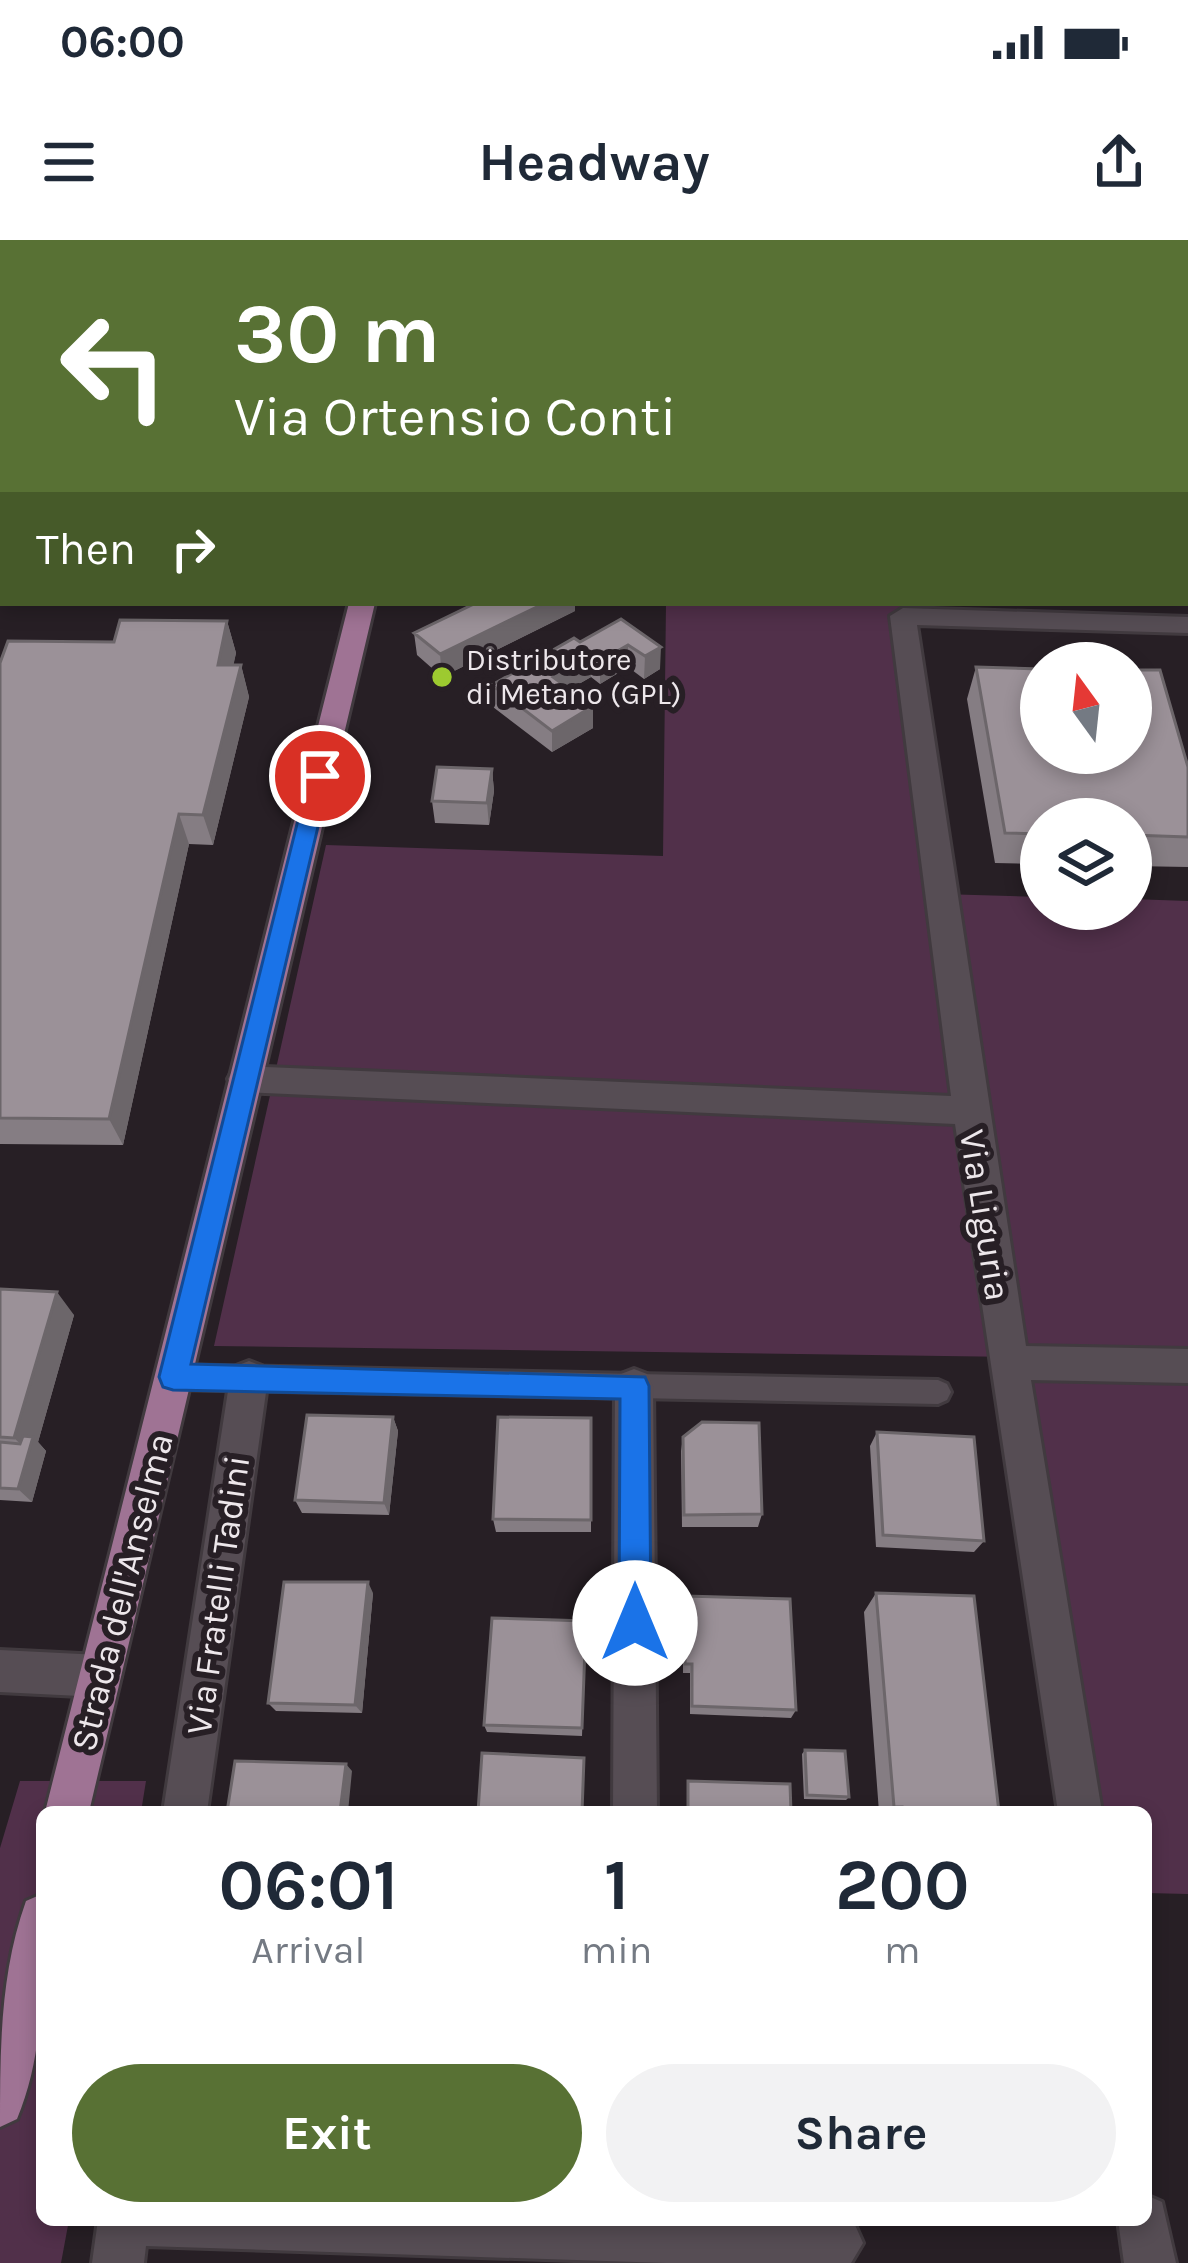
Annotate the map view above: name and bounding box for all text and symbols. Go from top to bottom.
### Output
text: 06:00 [60,16,185,68]
icon: menu [36,129,102,195]
icon: share [1086,129,1152,195]
text: Headway [478,130,710,194]
text: 30 m [234,285,440,383]
icon: left [36,288,192,444]
text: Via Ortensio Conti [234,385,676,449]
icon: right [160,516,226,582]
text: Then [36,523,136,575]
place label: Distributore di Metano (GPL) [466,642,681,712]
north arrow [1020,642,1152,774]
map controls [1020,642,1152,930]
marker: Distributore di Metano (GPL) [429,664,455,690]
pin [269,725,371,827]
icon: arrive [287,743,353,809]
button: layers [1020,798,1152,930]
street label: Via Liguria [951,1127,1019,1304]
street label: Strada dell'Anselma [62,1429,182,1756]
street label: Via Fratelli Tadini [178,1453,258,1738]
position arrow [572,1560,698,1686]
text: 06:01 [218,1843,398,1927]
text: 1 [604,1843,629,1927]
text: 200 [835,1843,970,1927]
text: Arrival [251,1927,365,1973]
text: min [581,1927,652,1973]
text: m [884,1927,920,1973]
button: Exit [72,2064,582,2202]
button: Share [606,2064,1116,2202]

